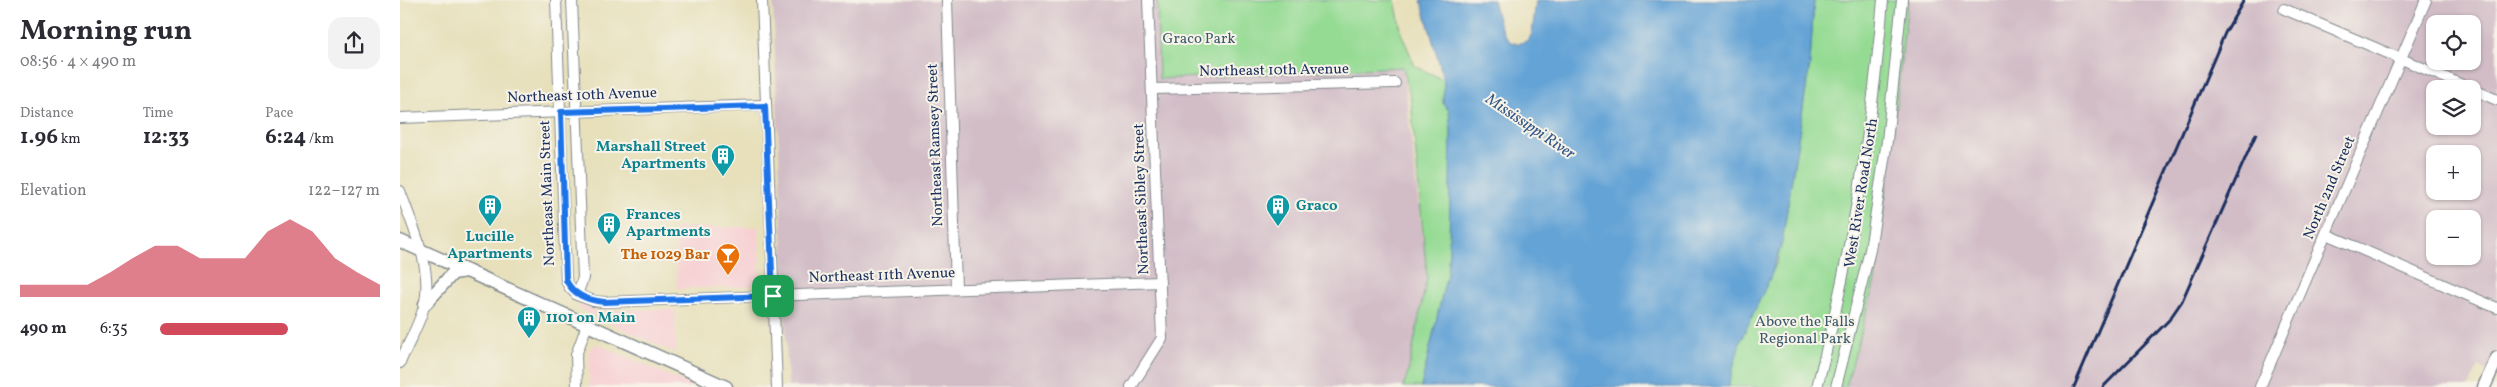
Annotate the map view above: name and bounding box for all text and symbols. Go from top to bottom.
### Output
text: Morning run [20,12,192,51]
map controls [2426,15,2481,265]
button: locate [2426,15,2481,70]
button: share [328,17,380,69]
park label: Graco Park [1162,29,1236,50]
text: 08:56 · 4 × 490 m [20,51,136,73]
street label: Northeast 10th Avenue [1199,59,1349,83]
street label: Northeast Ramsey Street [923,63,949,227]
button: layers [2426,80,2481,135]
street label: Northeast 10th Avenue [507,83,657,109]
water label: Mississippi River [1480,88,1580,166]
text: Distance [20,104,74,123]
text: Time [143,104,173,123]
text: Pace [265,104,293,123]
street label: West River Road North [1840,117,1884,269]
street label: Northeast Main Street [535,120,561,266]
text: 1.96 [20,123,58,152]
text: 12:33 [143,123,189,152]
text: 6:24 [265,123,306,152]
street label: Northeast Sibley Street [1129,123,1155,275]
text: km [58,130,81,149]
text: /km [306,130,334,149]
street label: North 2nd Street [2299,133,2361,243]
place label: Marshall Street Apartments [596,137,706,175]
building icon: Marshall Street Apartments [710,143,736,177]
button: + [2426,145,2481,200]
text: Elevation [20,180,87,202]
text: 122–127 m [308,180,380,202]
building icon: Lucille Apartments [477,193,503,227]
building icon: Graco [1265,193,1291,227]
place label: Graco [1296,196,1338,217]
place label: Frances Apartments [626,205,711,243]
button: − [2426,210,2481,265]
building icon: Frances Apartments [596,211,622,245]
place label: Lucille Apartments [448,227,532,265]
bar icon: The 1029 Bar [715,242,741,276]
place label: The 1029 Bar [621,245,710,266]
street label: Northeast 11th Avenue [808,263,956,289]
pin [752,275,794,317]
icon: arrive [759,282,787,310]
building icon: 1101 on Main [516,305,542,339]
place label: 1101 on Main [546,308,636,329]
park label: Above the Falls Regional Park [1755,312,1855,350]
text: 490 m [20,318,67,340]
text: 6:35 [100,318,128,340]

